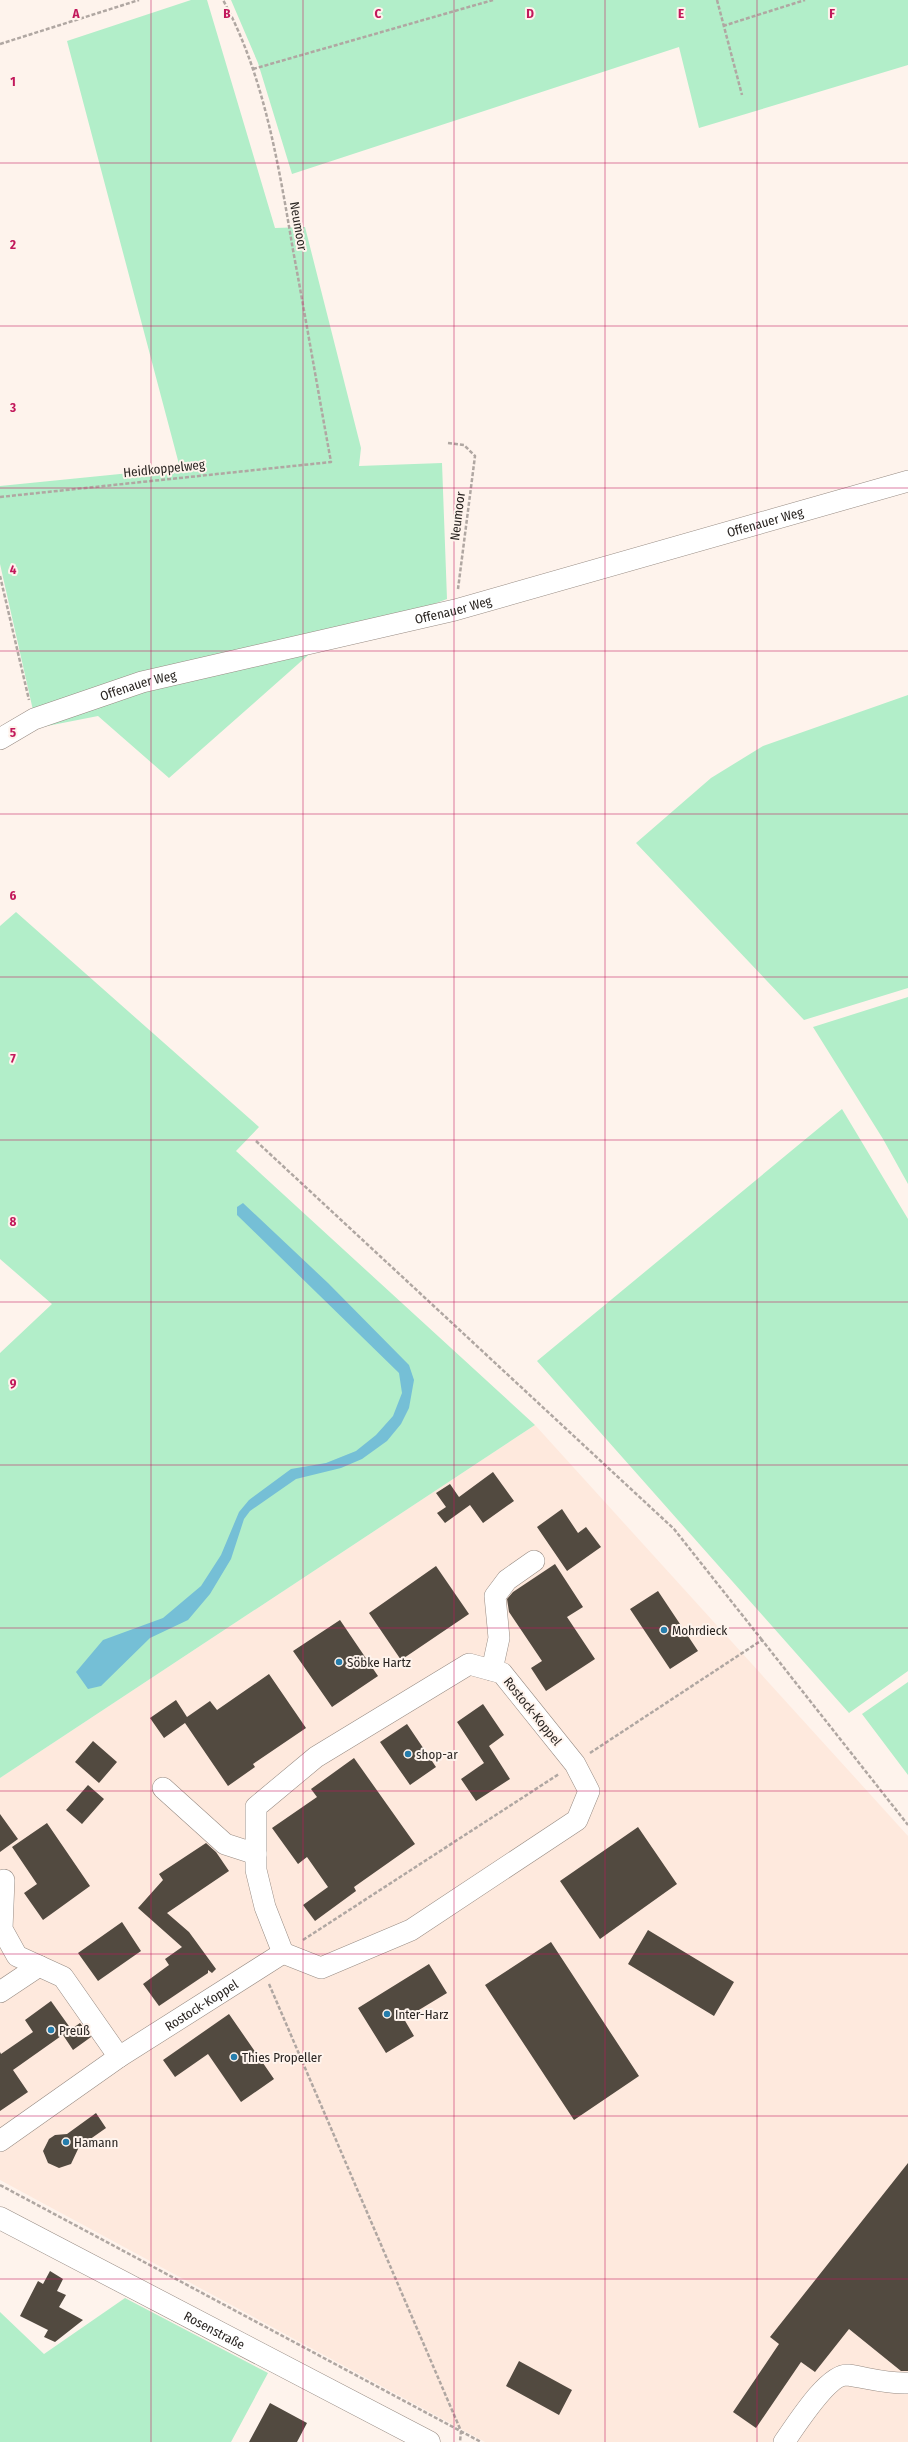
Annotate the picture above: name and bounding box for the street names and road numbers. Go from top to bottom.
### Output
street label: Neumoor [287,200,310,252]
street label: Heidkoppelweg [122,457,207,480]
street label: Neumoor [447,490,468,541]
street label: Offenauer Weg [725,504,806,540]
street label: Offenauer Weg [413,593,494,627]
street label: Offenauer Weg [98,667,179,704]
street label: Rostock-Koppel [501,1674,565,1749]
street label: Rostock-Koppel [162,1976,241,2034]
street label: Rosenstraße [181,2308,247,2352]

